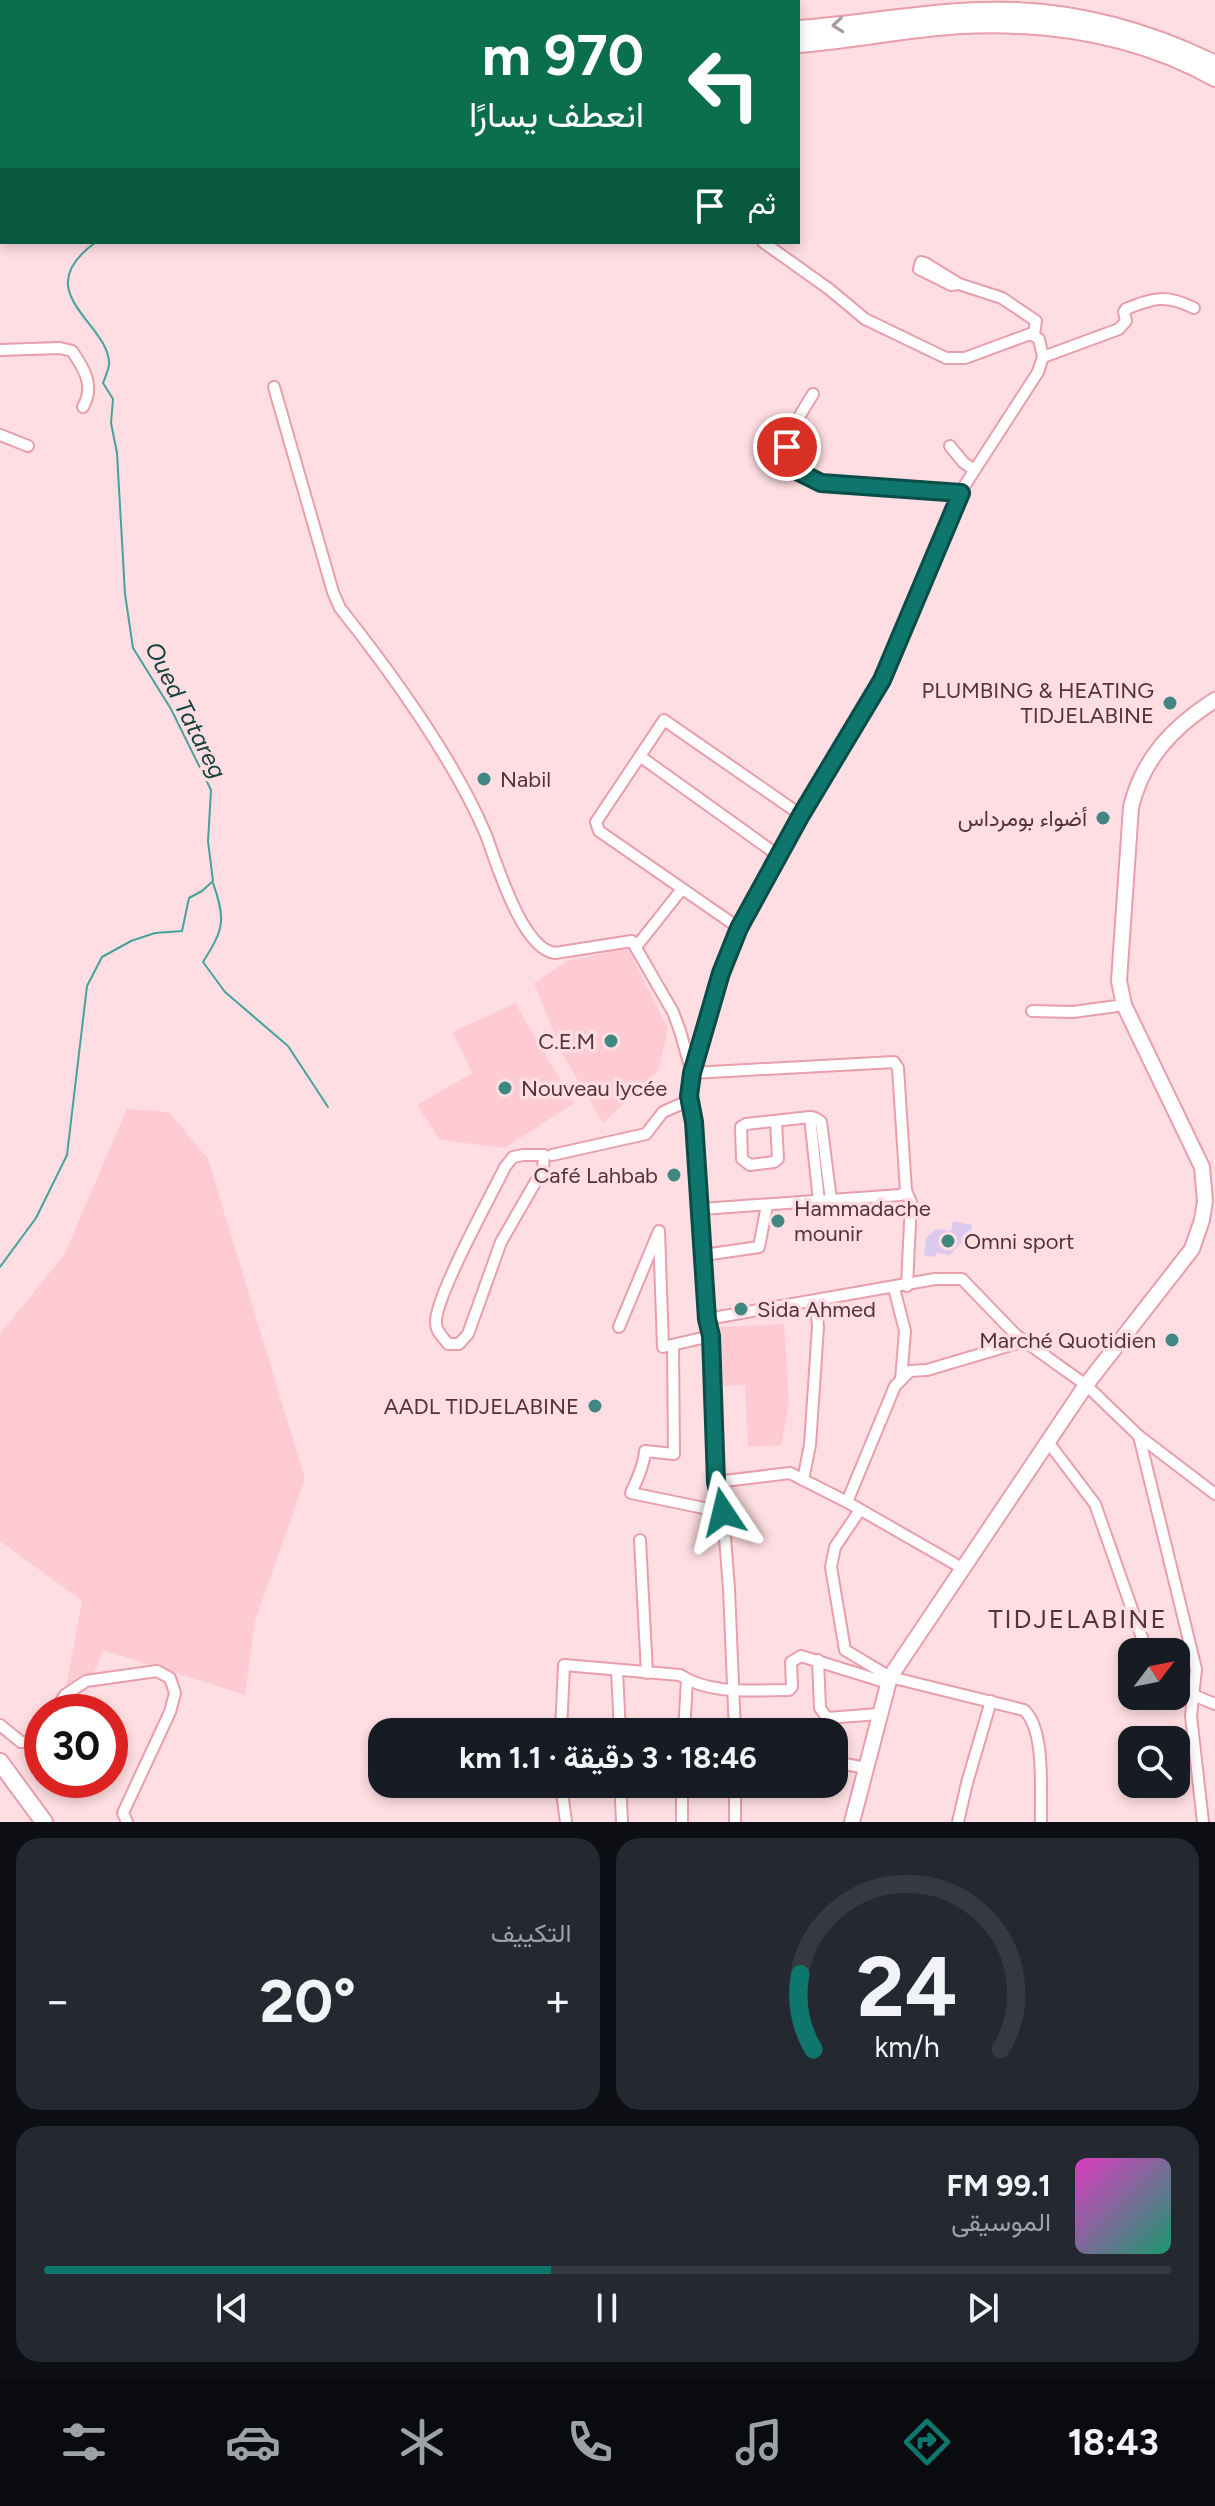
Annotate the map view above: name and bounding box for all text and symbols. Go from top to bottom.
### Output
one-way arrow [831,16,844,33]
text: 970 m [482,22,644,89]
icon: left [672,32,776,136]
text: انعطف يسارًا [469,93,644,136]
icon: arrive [688,184,732,228]
text: ثم [748,185,776,222]
pin [753,413,821,481]
icon: arrive [765,425,809,469]
water label: Oued Tatareg [139,637,233,783]
place label: PLUMBING & HEATING TIDJELABINE [921,677,1154,729]
marker: PLUMBING & HEATING TIDJELABINE [1161,694,1179,712]
place label: Nabil [500,766,551,793]
marker: Nabil [475,770,493,788]
place label: أضواء بومرداس [958,805,1087,832]
marker: أضواء بومرداس [1094,809,1112,827]
place label: C.E.M [538,1028,595,1055]
marker: C.E.M [602,1032,620,1050]
place label: Nouveau lycée [521,1075,667,1102]
marker: Nouveau lycée [496,1079,514,1097]
place label: Café Lahbab [533,1162,658,1189]
marker: Café Lahbab [665,1166,683,1184]
place label: Hammadache mounir [794,1195,931,1247]
marker: Hammadache mounir [769,1212,787,1230]
place label: Omni sport [964,1228,1074,1255]
marker: Omni sport [939,1232,957,1250]
place label: Sida Ahmed [757,1296,876,1323]
marker: Sida Ahmed [732,1300,750,1318]
place label: Marché Quotidien [979,1327,1156,1354]
marker: Marché Quotidien [1163,1331,1181,1349]
place label: AADL TIDJELABINE [384,1393,579,1420]
marker: AADL TIDJELABINE [586,1397,604,1415]
position arrow [681,1470,765,1554]
district label: TIDJELABINE [988,1603,1168,1635]
north arrow [1118,1638,1190,1710]
map controls [1118,1638,1190,1798]
speed limit sign: 30 [24,1694,128,1798]
button: search [1118,1726,1190,1798]
text: 18:46 · 3 دقيقة · 1.1 km [459,1739,757,1776]
text: التكييف [491,1917,572,1949]
text: 24 [857,1937,958,2037]
text: 20° [260,1965,356,2037]
text: − [44,1974,71,2027]
text: + [544,1974,572,2027]
text: km/h [875,2030,940,2064]
text: 99.1 FM [947,2167,1051,2204]
text: الموسيقى [951,2206,1051,2238]
icon: previous [210,2286,254,2330]
icon: pause [585,2286,629,2330]
icon: next [961,2286,1005,2330]
icon: filters [56,2414,112,2470]
icon: car [225,2414,281,2470]
icon: climate [394,2414,450,2470]
icon: phone [562,2414,618,2470]
icon: music [731,2414,787,2470]
icon: directions [899,2414,955,2470]
text: 18:43 [1068,2421,1159,2464]

